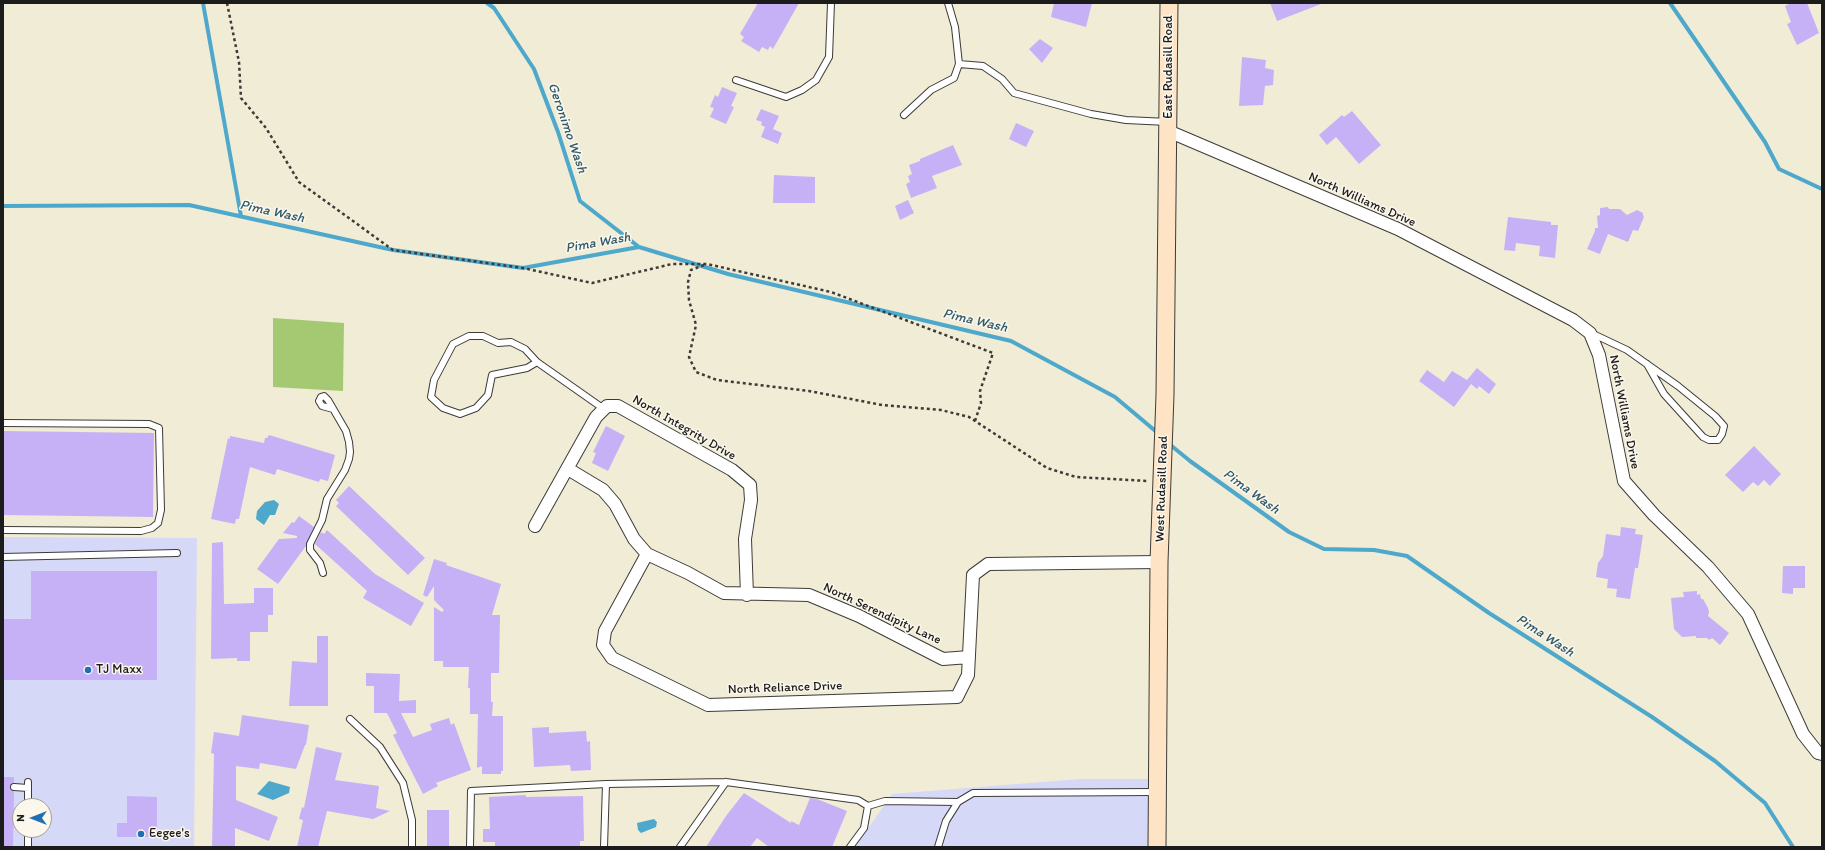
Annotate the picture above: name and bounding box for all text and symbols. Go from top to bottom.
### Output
street label: East Rudasill Road [1161,15,1177,119]
water label: Geronimo Wash [544,81,590,175]
street label: North Williams Drive [1306,169,1418,231]
water label: Pima Wash [238,197,306,227]
water label: Pima Wash [564,229,632,257]
water label: Pima Wash [941,305,1009,337]
street label: North Williams Drive [1605,354,1643,470]
street label: North Integrity Drive [629,392,739,464]
street label: West Rudasill Road [1152,436,1172,542]
water label: Pima Wash [1220,466,1282,518]
street label: North Serendipity Lane [821,580,943,648]
water label: Pima Wash [1513,611,1577,661]
place label: TJ Maxx [96,662,142,678]
marker: TJ Maxx [83,665,93,675]
street label: North Reliance Drive [728,678,842,698]
north arrow [12,798,52,838]
text: N [14,814,27,822]
place label: Eegee's [149,826,190,842]
marker: Eegee's [136,829,146,839]

